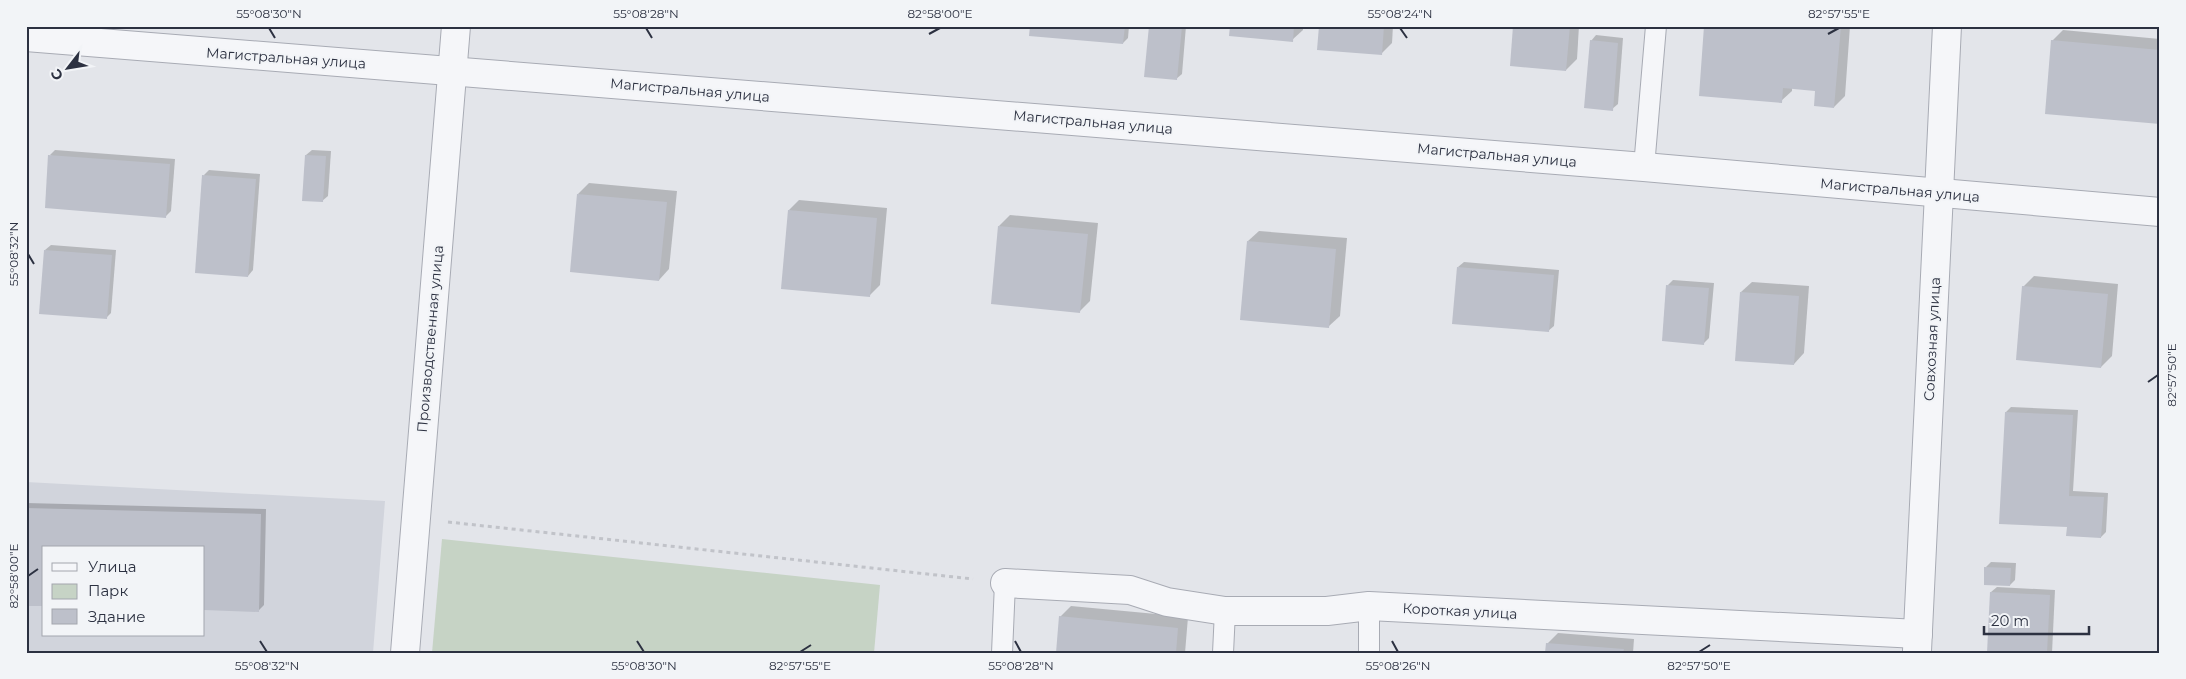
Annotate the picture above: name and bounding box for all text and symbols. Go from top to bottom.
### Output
text: 55°08'30"N [236,6,302,21]
text: 55°08'28"N [613,6,679,21]
text: 82°58'00"E [907,6,973,21]
text: 55°08'24"N [1367,6,1433,21]
text: 82°57'55"E [1808,6,1870,21]
north arrow [42,42,92,92]
street label: Магистральная улица [205,43,367,73]
text: С [47,66,67,84]
street label: Магистральная улица [609,74,771,106]
street label: Магистральная улица [1012,106,1174,138]
street label: Магистральная улица [1416,139,1578,171]
street label: Магистральная улица [1819,174,1981,206]
text: 55°08'32"N [6,222,21,286]
street label: Производственная улица [413,245,447,433]
street label: Совхозная улица [1920,277,1944,401]
text: 82°57'50"E [2164,343,2179,407]
text: 82°58'00"E [6,543,21,609]
legend [42,546,205,636]
text: Улица [88,557,136,576]
text: Парк [88,581,128,600]
street label: Короткая улица [1402,599,1518,623]
scale bar [1984,604,2088,636]
text: Здание [88,607,146,626]
text: 20 m [1991,611,2029,630]
text: 55°08'32"N [235,658,299,673]
text: 55°08'30"N [611,658,677,673]
text: 82°57'55"E [769,658,831,673]
text: 55°08'28"N [988,658,1054,673]
text: 55°08'26"N [1366,658,1431,673]
text: 82°57'50"E [1667,658,1731,673]

